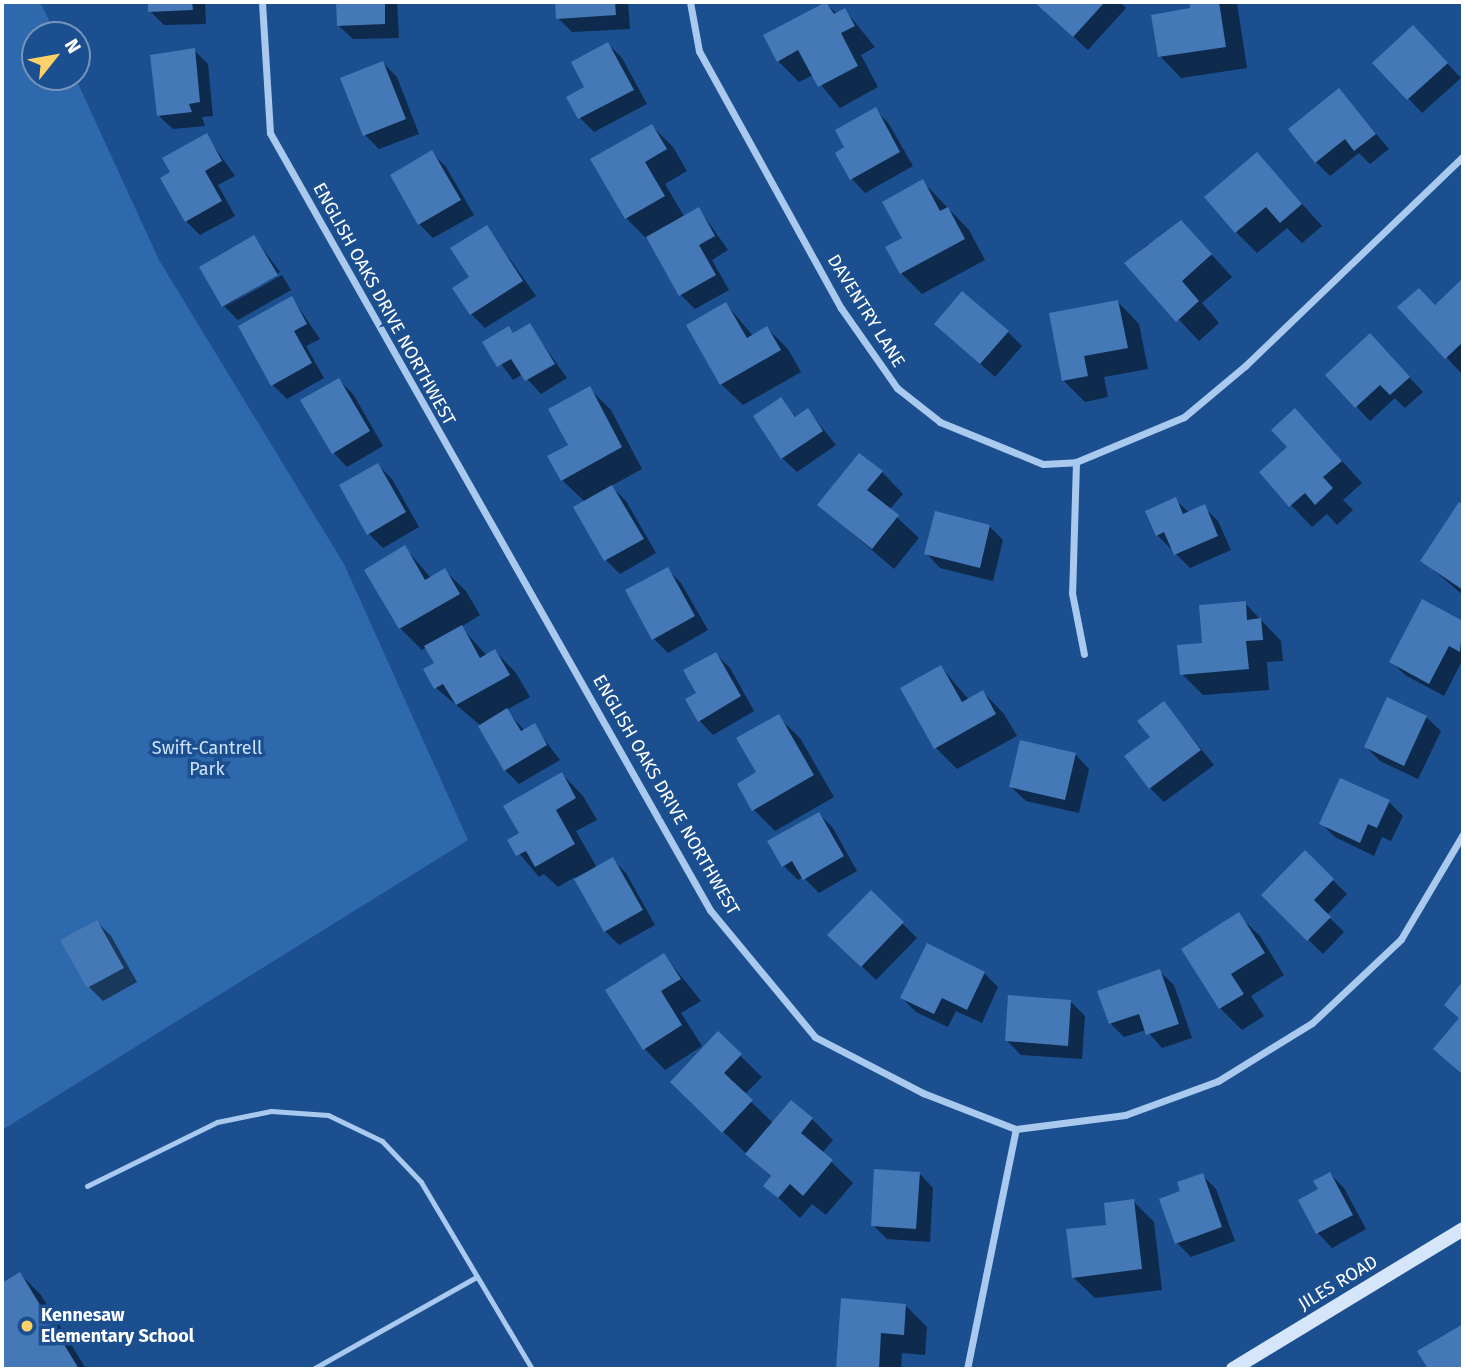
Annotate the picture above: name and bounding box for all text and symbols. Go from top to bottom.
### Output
north arrow [21,21,91,91]
text: N [60,35,86,57]
street label: ENGLISH OAKS DRIVE NORTHWEST [308,179,460,429]
street label: DAVENTRY LANE [823,251,909,371]
street label: ENGLISH OAKS DRIVE NORTHWEST [588,671,744,919]
park label: Swift-Cantrell Park [152,738,262,780]
street label: JILES ROAD [1294,1251,1382,1315]
place label: Kennesaw Elementary School [41,1305,194,1348]
marker: Kennesaw Elementary School [19,1318,35,1334]

